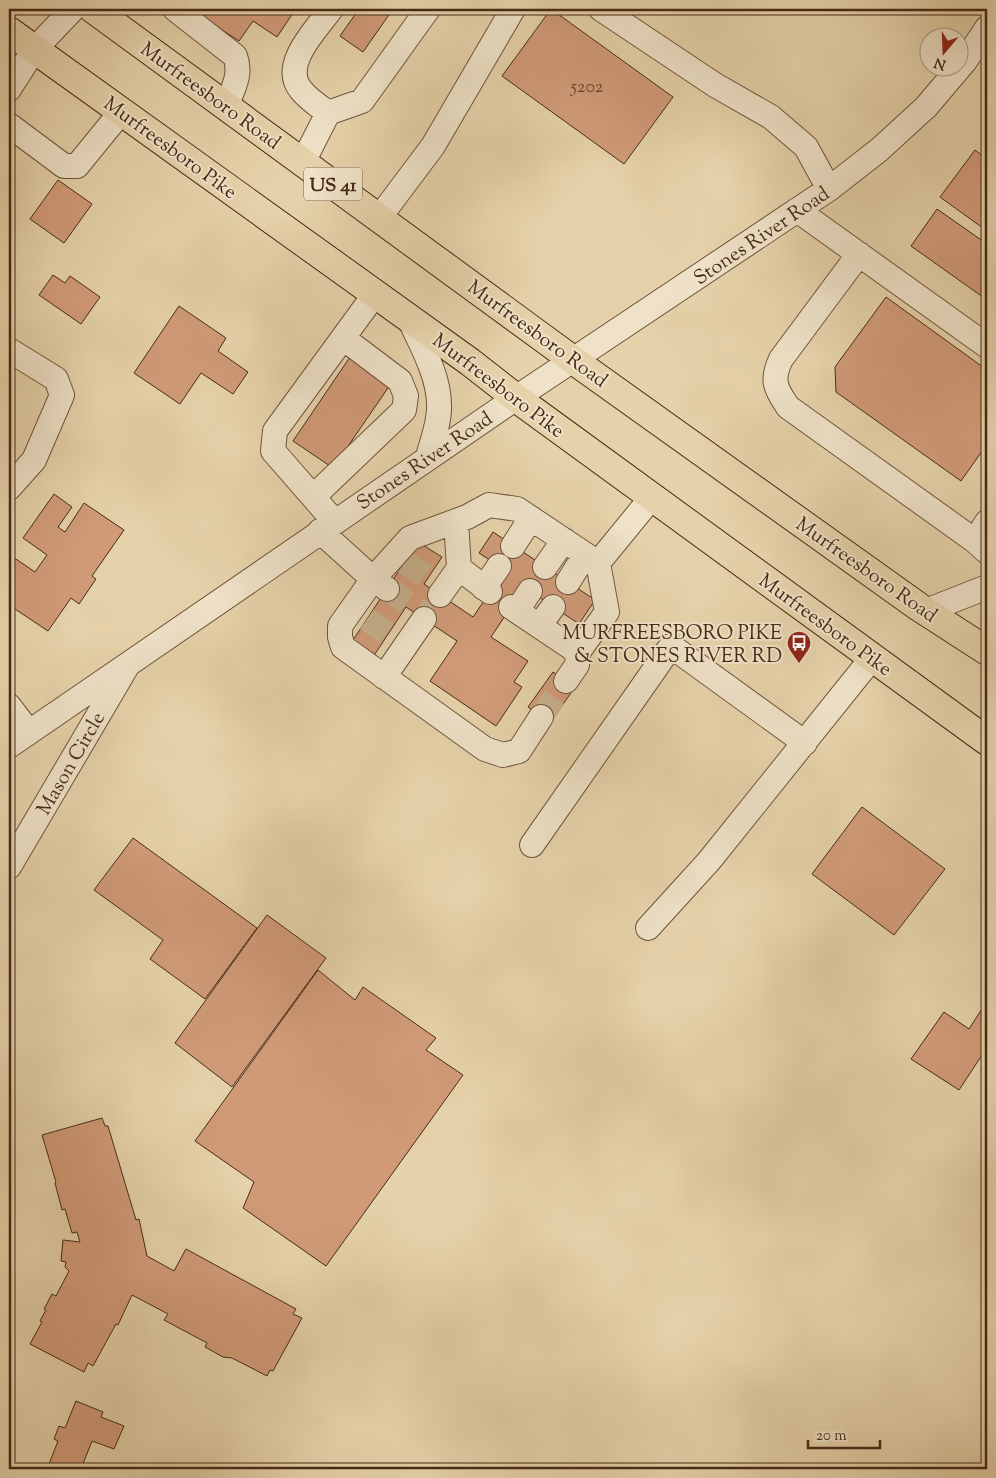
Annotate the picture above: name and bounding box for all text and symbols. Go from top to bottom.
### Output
north arrow [918,28,968,78]
street label: Murfreesboro Road [133,36,286,158]
text: N [932,51,949,74]
house number: 5202 [570,75,604,101]
street label: Murfreesboro Pike [97,91,242,207]
road number: US 41 [304,168,362,200]
street label: Stones River Road [689,181,836,293]
street label: Murfreesboro Road [460,274,613,396]
street label: Murfreesboro Pike [425,328,570,446]
street label: Stones River Road [352,406,499,518]
street label: Murfreesboro Road [789,511,942,631]
street label: Murfreesboro Pike [752,568,897,684]
place label: MURFREESBORO PIKE & STONES RIVER RD [562,620,782,672]
bus stop icon: MURFREESBORO PIKE & STONES RIVER RD [786,630,812,664]
street label: Mason Circle [31,707,113,821]
scale bar [808,1418,881,1450]
text: 20 m [816,1426,847,1447]

